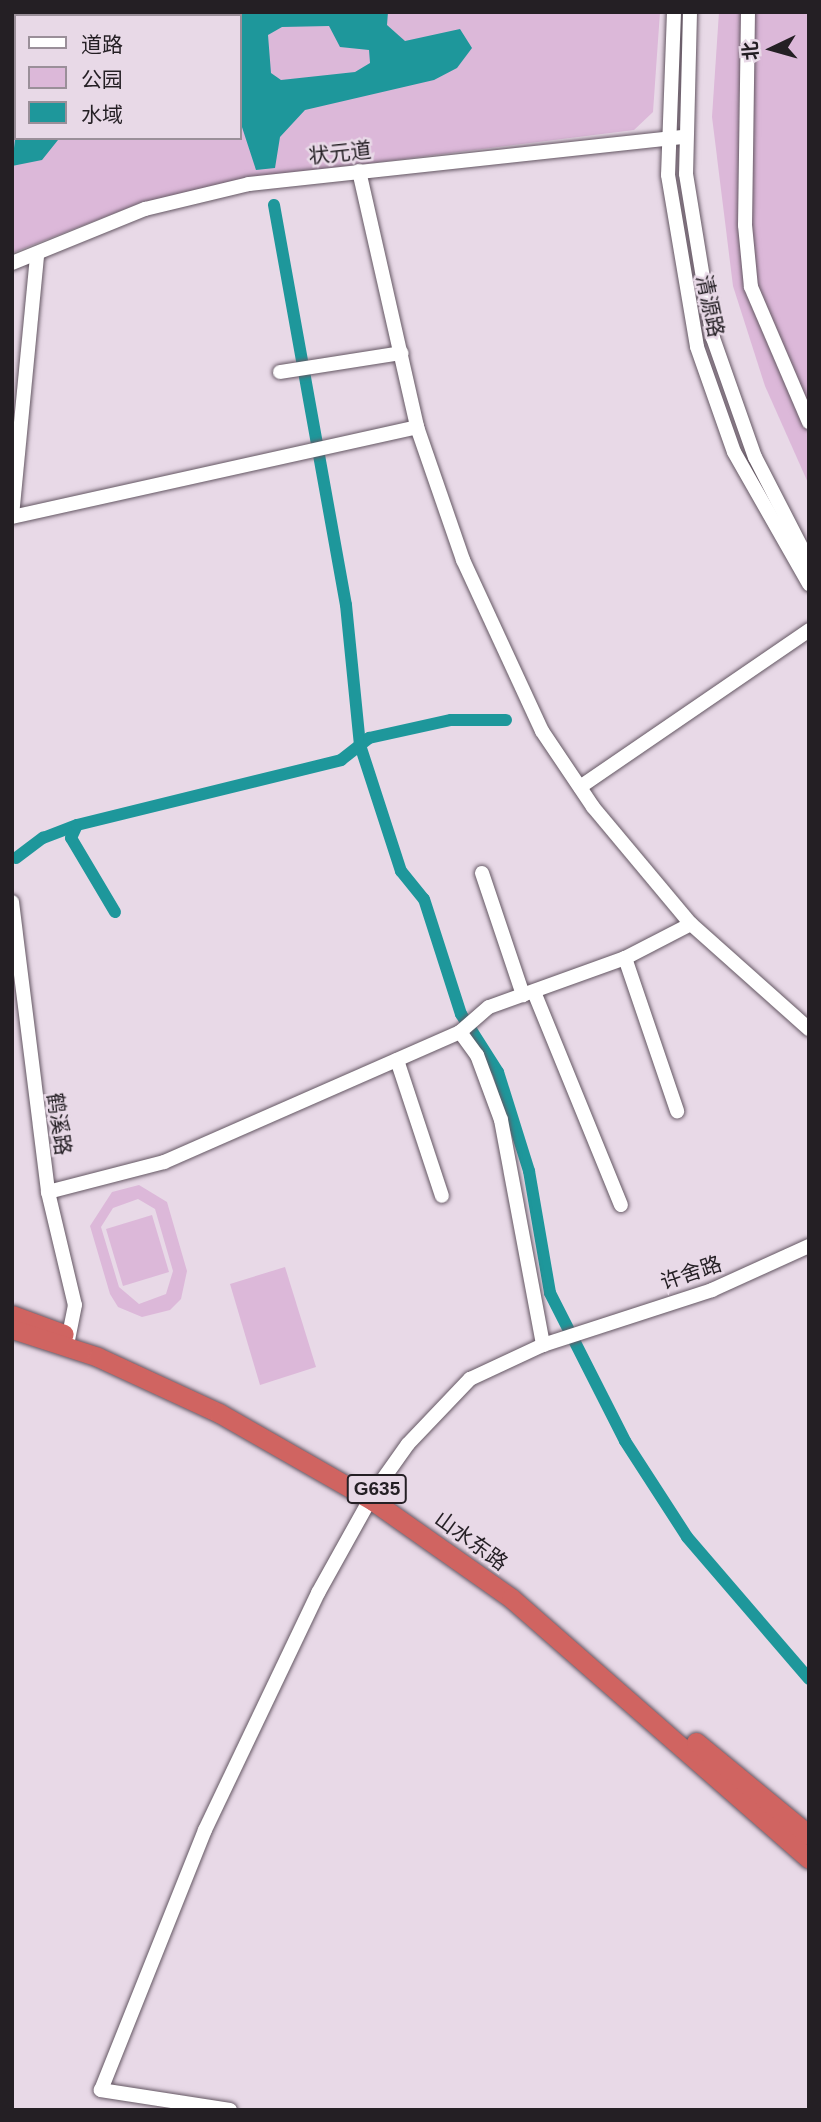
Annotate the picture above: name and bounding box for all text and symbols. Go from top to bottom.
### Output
legend [14,14,242,140]
north arrow [737,14,807,84]
text: 道路 [81,33,123,56]
text: 北 [739,40,762,61]
text: 公园 [81,68,123,91]
text: 水域 [81,103,123,126]
street label: 状元道 [307,137,373,169]
street label: 清源路 [691,273,729,339]
street label: 鹤溪路 [42,1091,76,1157]
street label: 许舍路 [657,1251,725,1295]
road number: G635 [346,1474,408,1504]
street label: 山水东路 [430,1506,512,1576]

